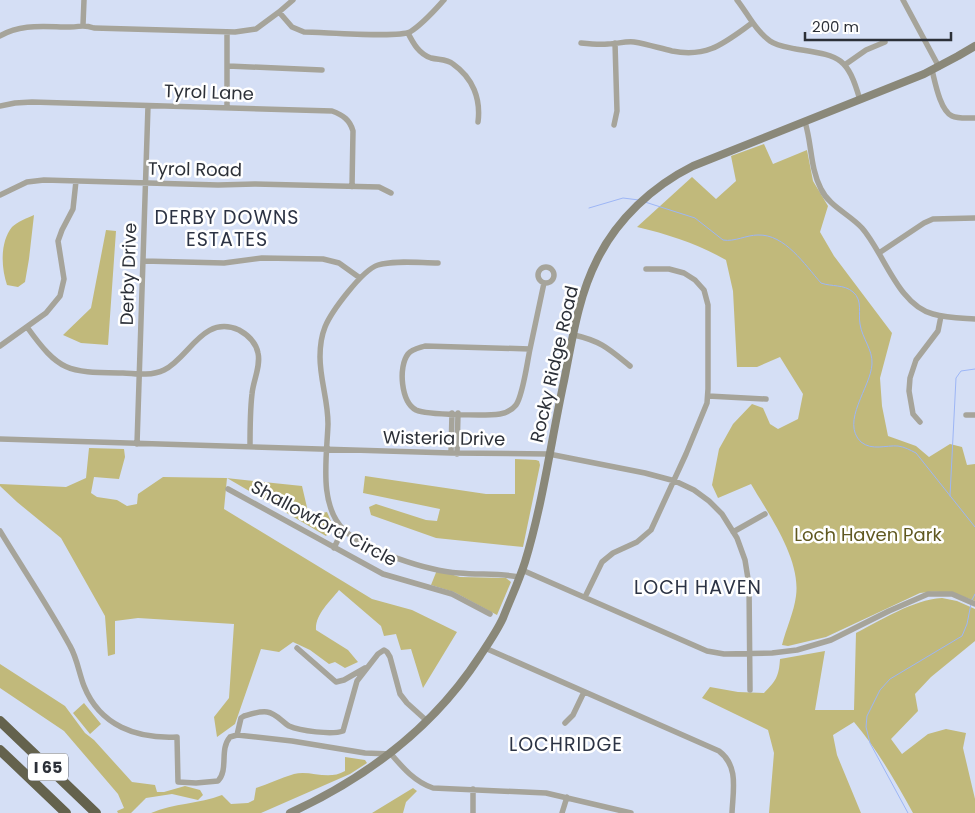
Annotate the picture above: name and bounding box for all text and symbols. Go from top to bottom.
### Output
scale bar [805,10,951,42]
text: 200 m [812,16,859,37]
street label: Tyrol Lane [164,78,254,106]
street label: Tyrol Road [148,156,242,182]
district label: DERBY DOWNS ESTATES [155,204,299,253]
street label: Derby Drive [114,222,142,326]
street label: Rocky Ridge Road [524,283,584,445]
street label: Wisteria Drive [383,424,505,452]
street label: Shallowford Circle [247,474,401,572]
park label: Loch Haven Park [794,522,942,547]
district label: LOCH HAVEN [634,574,762,601]
district label: LOCHRIDGE [509,731,623,758]
road number: I 65 [28,754,68,780]

